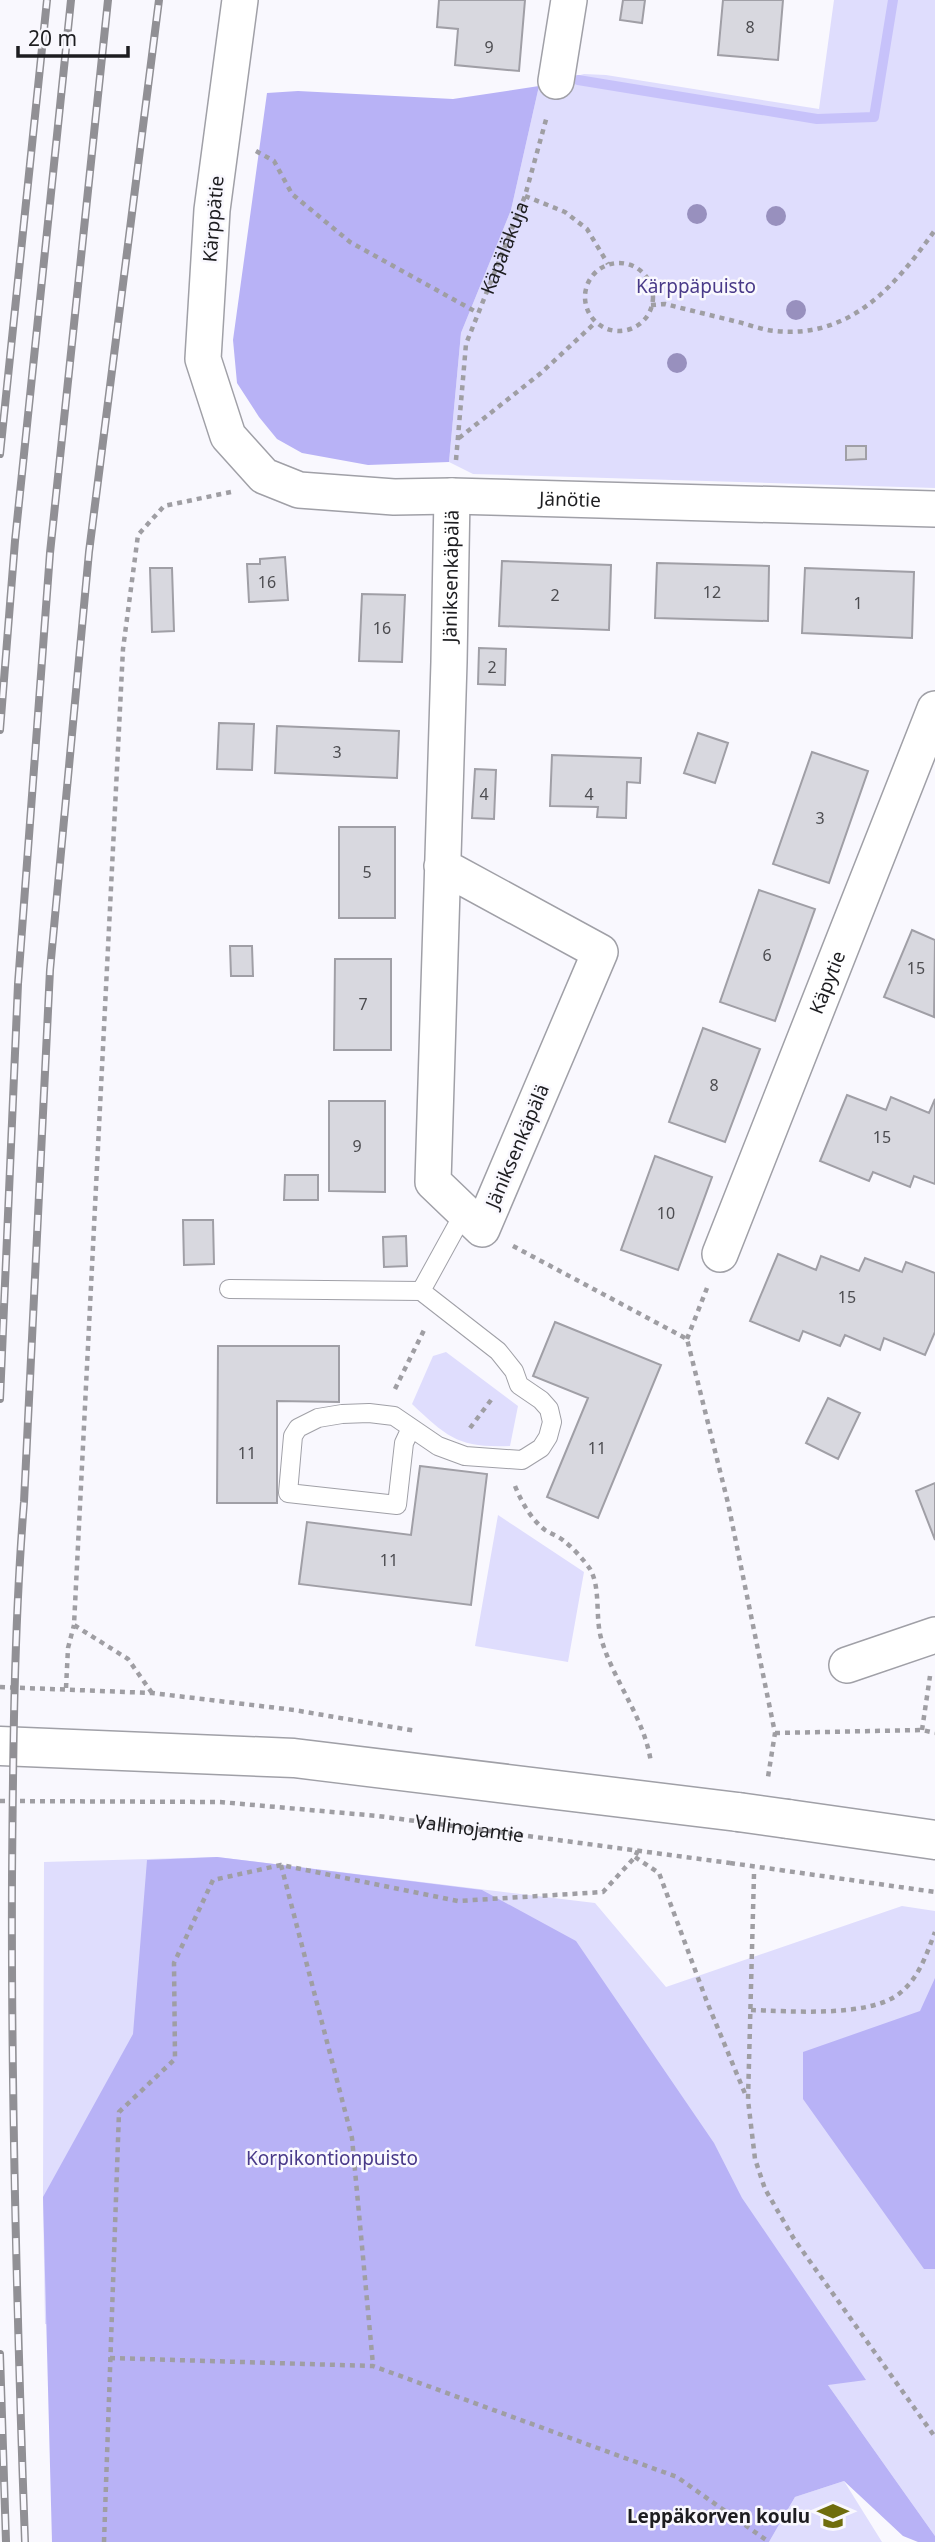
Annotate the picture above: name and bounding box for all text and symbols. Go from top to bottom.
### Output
scale bar [18,14,128,58]
house number: 8 [745,16,755,38]
text: 20 m [28,24,77,52]
house number: 9 [484,36,494,58]
street label: Kärppätie [196,175,230,263]
street label: Käpäläkuja [474,198,535,298]
park label: Kärppäpuisto [636,273,756,299]
street label: Jänötie [537,485,601,513]
street label: Jäniksenkäpälä [436,509,465,645]
house number: 16 [258,571,276,593]
house number: 12 [703,581,721,603]
house number: 2 [550,584,560,606]
house number: 1 [853,592,863,614]
house number: 16 [373,617,391,639]
house number: 2 [487,656,497,678]
house number: 3 [332,741,342,763]
house number: 4 [479,783,489,805]
house number: 4 [584,783,594,805]
house number: 3 [815,807,825,829]
house number: 5 [362,861,372,883]
house number: 6 [762,944,772,966]
street label: Käpytie [803,947,851,1018]
house number: 15 [907,957,925,979]
house number: 7 [358,993,368,1015]
house number: 8 [709,1074,719,1096]
street label: Jäniksenkäpälä [478,1080,555,1214]
house number: 15 [873,1126,891,1148]
house number: 9 [352,1135,362,1157]
house number: 10 [657,1202,675,1224]
house number: 15 [838,1286,856,1308]
house number: 11 [588,1437,606,1459]
house number: 11 [238,1442,256,1464]
house number: 11 [380,1549,398,1571]
street label: Vallinojantie [414,1808,526,1848]
park label: Korpikontionpuisto [246,2145,418,2171]
school or university icon: Leppäkorven koulu [816,2499,850,2533]
place label: Leppäkorven koulu [627,2503,810,2529]

